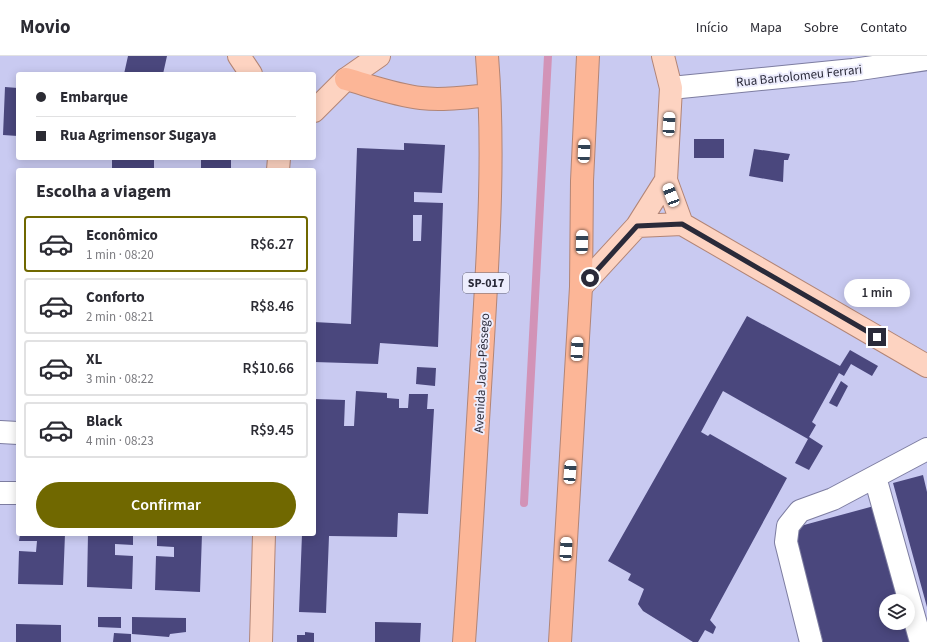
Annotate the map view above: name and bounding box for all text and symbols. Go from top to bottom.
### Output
text: Movio [20,14,71,41]
text: Início [696,18,728,38]
text: Mapa [750,18,782,38]
text: Sobre [804,18,838,38]
text: Contato [860,18,907,38]
street label: Rua Bartolomeu Ferrari [735,60,863,92]
text: Embarque [60,87,128,108]
car [662,112,676,136]
text: Rua Agrimensor Sugaya [60,125,216,146]
car [578,139,590,163]
text: Escolha a viagem [36,179,171,204]
car [661,182,681,208]
text: Econômico [86,225,158,246]
icon: car [38,226,74,262]
car [576,230,588,254]
text: R$6.27 [250,234,294,255]
text: 1 min · 08:20 [86,246,154,264]
route start [581,269,599,287]
road number: SP-017 [463,273,509,293]
callout: 1 min [844,279,910,307]
text: 1 min [862,284,892,302]
text: Conforto [86,287,145,308]
icon: car [38,288,74,324]
text: R$8.46 [250,296,294,317]
text: 2 min · 08:21 [86,308,154,326]
street label: Avenida Jacu-Pêssego [470,313,494,433]
route end [868,328,886,346]
car [570,337,584,361]
text: XL [86,349,102,370]
icon: car [38,350,74,386]
text: R$10.66 [243,358,294,379]
text: 3 min · 08:22 [86,370,154,388]
text: Black [86,411,123,432]
icon: car [38,412,74,448]
text: R$9.45 [250,420,294,441]
text: 4 min · 08:23 [86,432,154,450]
car [563,460,577,484]
button: Confirmar [36,482,296,528]
car [559,537,573,561]
map controls [879,594,915,630]
button: layers [879,594,915,630]

